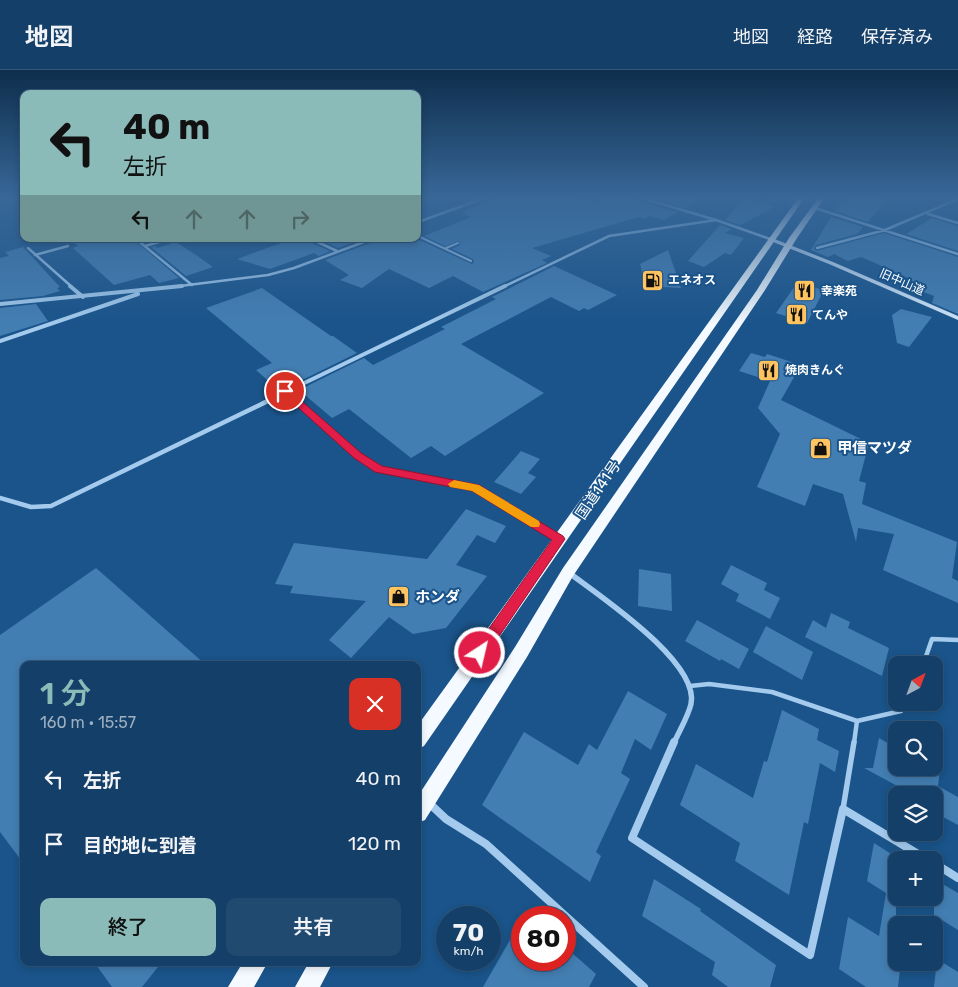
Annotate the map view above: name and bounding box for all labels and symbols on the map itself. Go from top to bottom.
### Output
street label: 旧中山道 [877,266,927,298]
fuel station icon: エネオス [640,268,664,292]
place label: エネオス [668,273,716,287]
restaurant icon: 幸楽苑 [793,279,817,303]
place label: 幸楽苑 [821,284,857,298]
restaurant icon: てんや [784,303,808,327]
place label: てんや [812,308,848,322]
restaurant icon: 焼肉きんぐ [757,358,781,382]
place label: 焼肉きんぐ [785,363,845,377]
pin [264,370,306,412]
shop icon: 甲信マツダ [809,436,833,460]
place label: 甲信マツダ [837,439,912,457]
street label: 国道141号 [572,457,624,523]
shop icon: ホンダ [387,585,411,609]
place label: ホンダ [415,588,460,606]
position arrow [453,626,505,678]
north arrow [888,656,942,711]
speed limit sign: 80 [511,906,576,971]

